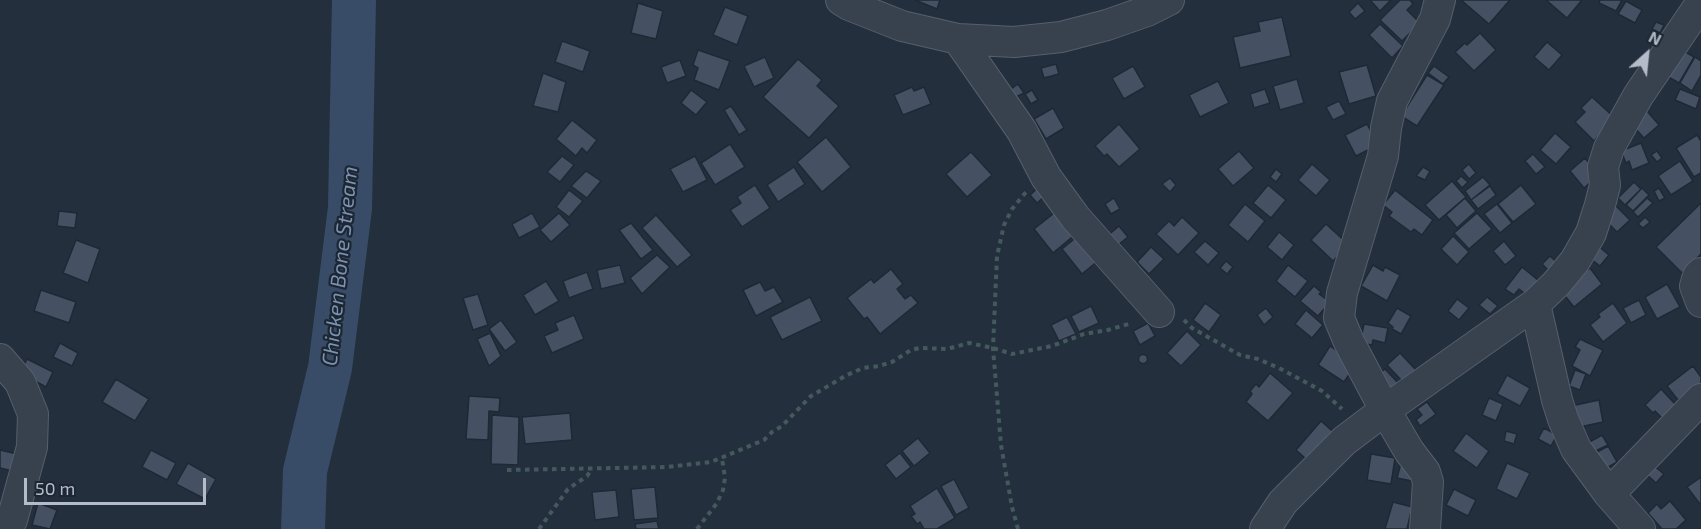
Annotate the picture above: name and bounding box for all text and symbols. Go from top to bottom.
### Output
north arrow [1617,24,1677,84]
text: N [1646,26,1665,49]
water label: Chicken Bone Stream [317,165,363,367]
scale bar [27,466,208,504]
text: 50 m [35,477,75,499]

